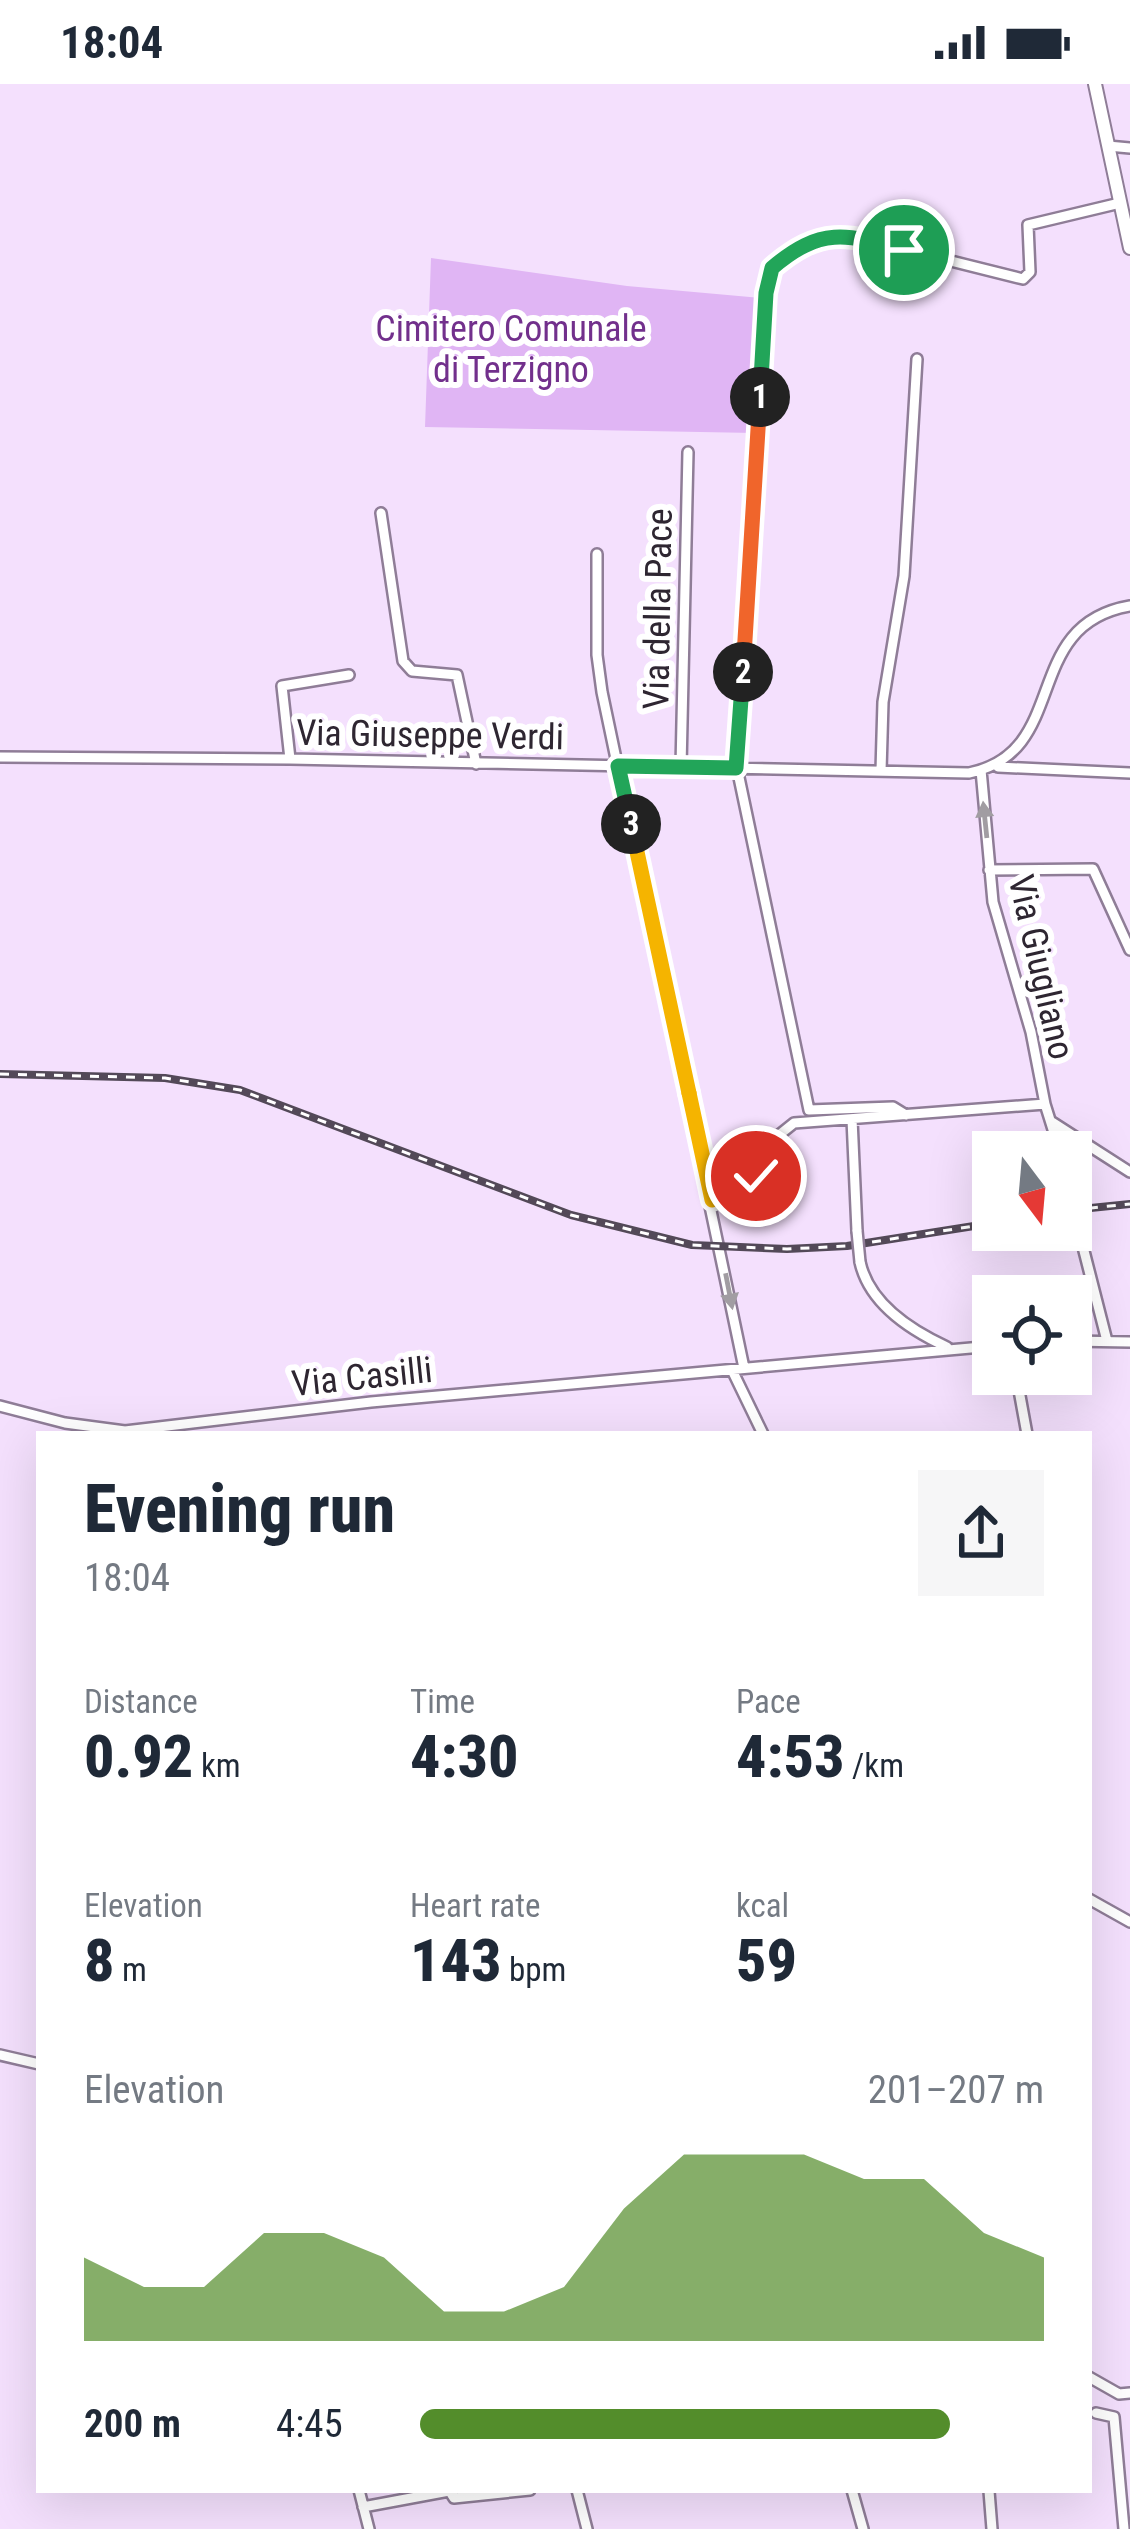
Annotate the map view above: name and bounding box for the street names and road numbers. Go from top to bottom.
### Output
street label: Via della Pace [635,508,681,710]
street label: Via Giuseppe Verdi [296,712,564,758]
street label: Via Giugliano [999,871,1083,1063]
street label: Via Casilli [290,1349,434,1405]

